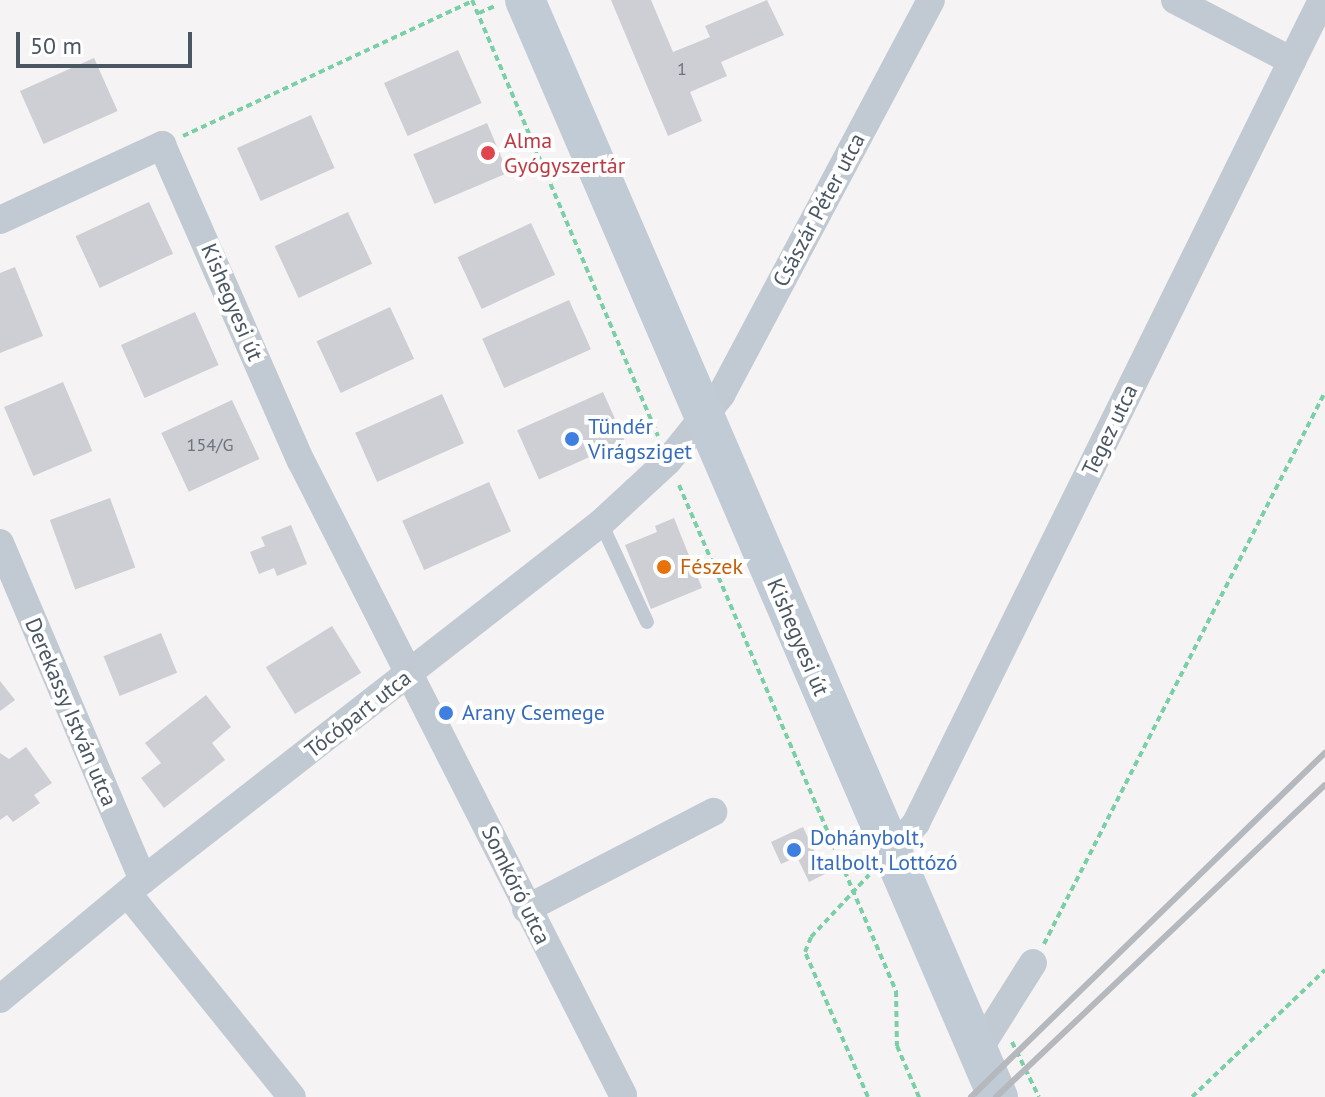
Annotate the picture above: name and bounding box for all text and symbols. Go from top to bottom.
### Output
scale bar [20,16,196,66]
text: 50 m [30,30,82,61]
house number: 1 [677,58,687,80]
place label: Alma Gyógyszertár [504,127,625,178]
street label: Császár Péter utca [767,129,871,291]
marker: Alma Gyógyszertár [479,144,497,162]
street label: Kishegyesi út [195,239,269,365]
street label: Tegez utca [1077,380,1143,480]
place label: Tündér Virágsziget [588,413,692,464]
marker: Tündér Virágsziget [563,430,581,448]
house number: 154/G [187,434,233,456]
place label: Fészek [680,554,743,580]
marker: Fészek [655,558,673,576]
street label: Kishegyesi út [761,574,835,700]
street label: Derekassy István utca [19,614,123,810]
street label: Tócópart utca [300,664,416,764]
place label: Arany Csemege [462,700,606,726]
marker: Arany Csemege [437,704,455,722]
street label: Somkóró utca [476,821,556,949]
place label: Dohánybolt, Italbolt, Lottózó [810,824,959,876]
marker: Dohánybolt, Italbolt, Lottózó [785,841,803,859]

